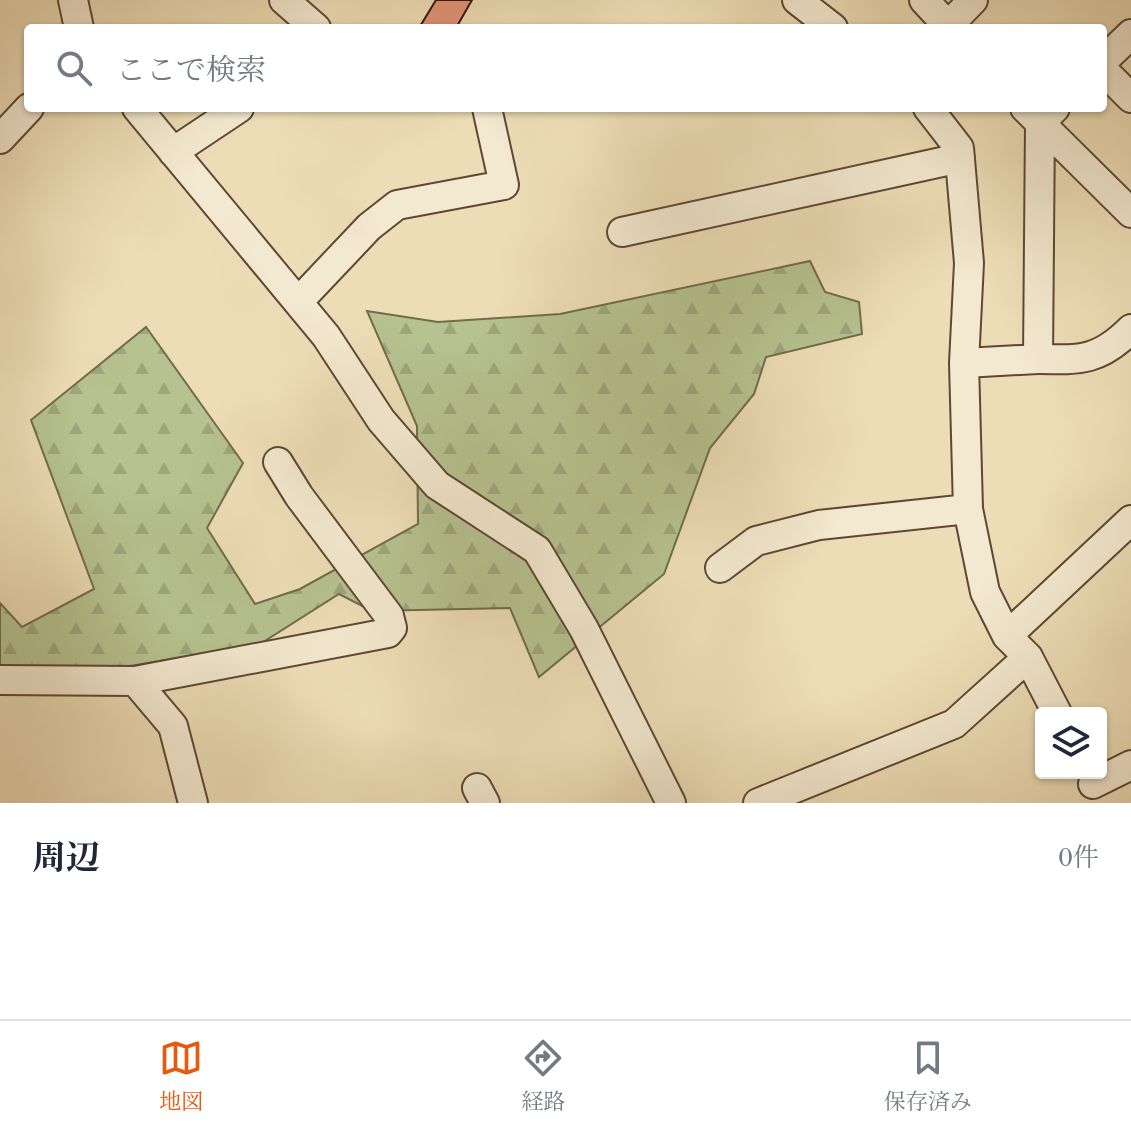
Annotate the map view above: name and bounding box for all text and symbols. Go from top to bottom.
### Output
search box [24,24,1107,112]
icon: search [52,46,96,90]
text: ここで検索 [116,57,266,87]
map controls [1035,707,1107,779]
button: layers [1035,707,1107,779]
text: 周辺 [32,843,100,877]
text: 0件 [1058,846,1099,872]
tab: 地図 [159,1036,203,1117]
tab: 経路 [521,1036,566,1117]
tab: 保存済み [884,1036,972,1117]

